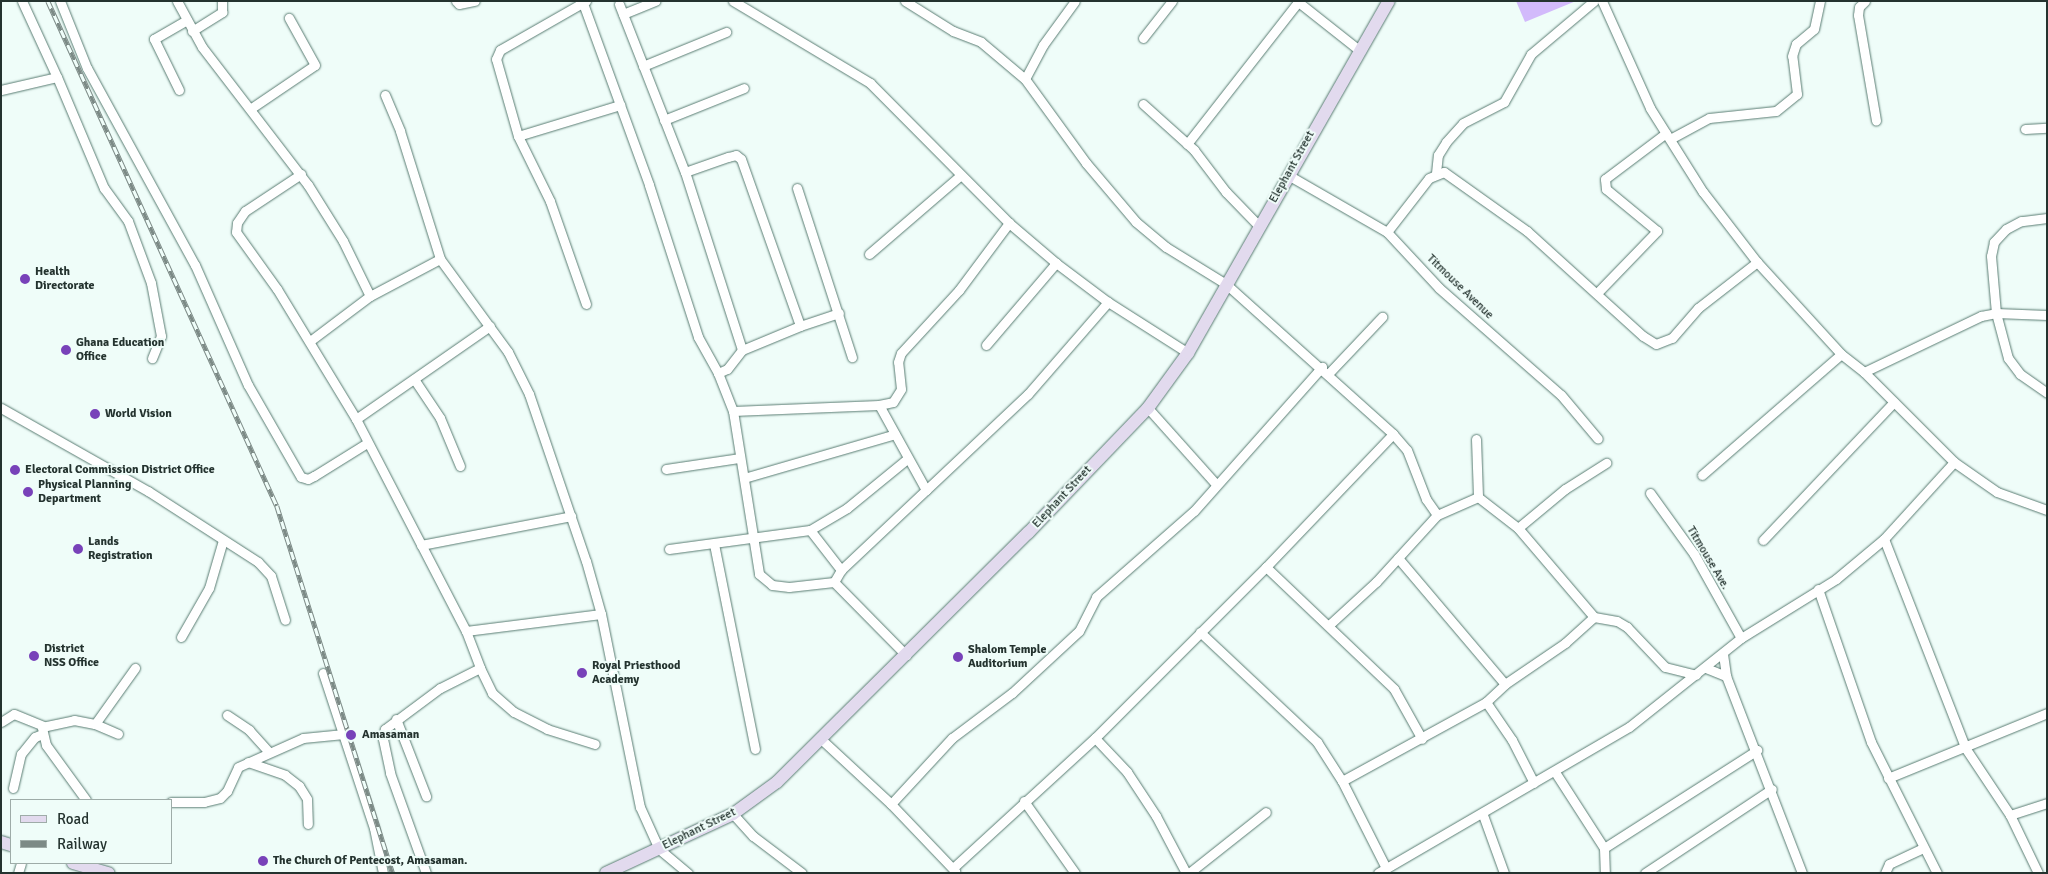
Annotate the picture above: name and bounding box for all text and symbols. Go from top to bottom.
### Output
street label: Elephant Street [1266,129,1318,205]
street label: Titmouse Avenue [1424,252,1496,322]
place label: Health Directorate [35,265,95,293]
marker: Health Directorate [19,273,31,285]
place label: Ghana Education Office [76,336,164,364]
marker: Ghana Education Office [60,344,72,356]
place label: World Vision [105,407,172,421]
marker: World Vision [89,408,101,420]
place label: Electoral Commission District Office [25,463,215,477]
street label: Elephant Street [1030,463,1094,531]
marker: Electoral Commission District Office [9,464,21,476]
place label: Physical Planning Department [38,478,131,506]
marker: Physical Planning Department [22,486,34,498]
street label: Titmouse Ave. [1684,524,1732,592]
place label: Lands Registration [88,535,153,563]
marker: Lands Registration [72,543,84,555]
place label: District NSS Office [44,642,99,670]
place label: Shalom Temple Auditorium [968,643,1046,671]
marker: District NSS Office [28,650,40,662]
marker: Shalom Temple Auditorium [952,651,964,663]
place label: Royal Priesthood Academy [592,659,680,687]
marker: Royal Priesthood Academy [576,667,588,679]
marker: Amasaman [344,728,358,742]
place label: Amasaman [362,728,419,742]
legend [10,799,172,864]
street label: Elephant Street [660,805,738,853]
text: Road [57,810,89,828]
text: Railway [57,835,107,853]
place label: The Church Of Pentecost, Amasaman. [273,854,468,868]
marker: The Church Of Pentecost, Amasaman. [257,855,269,867]

